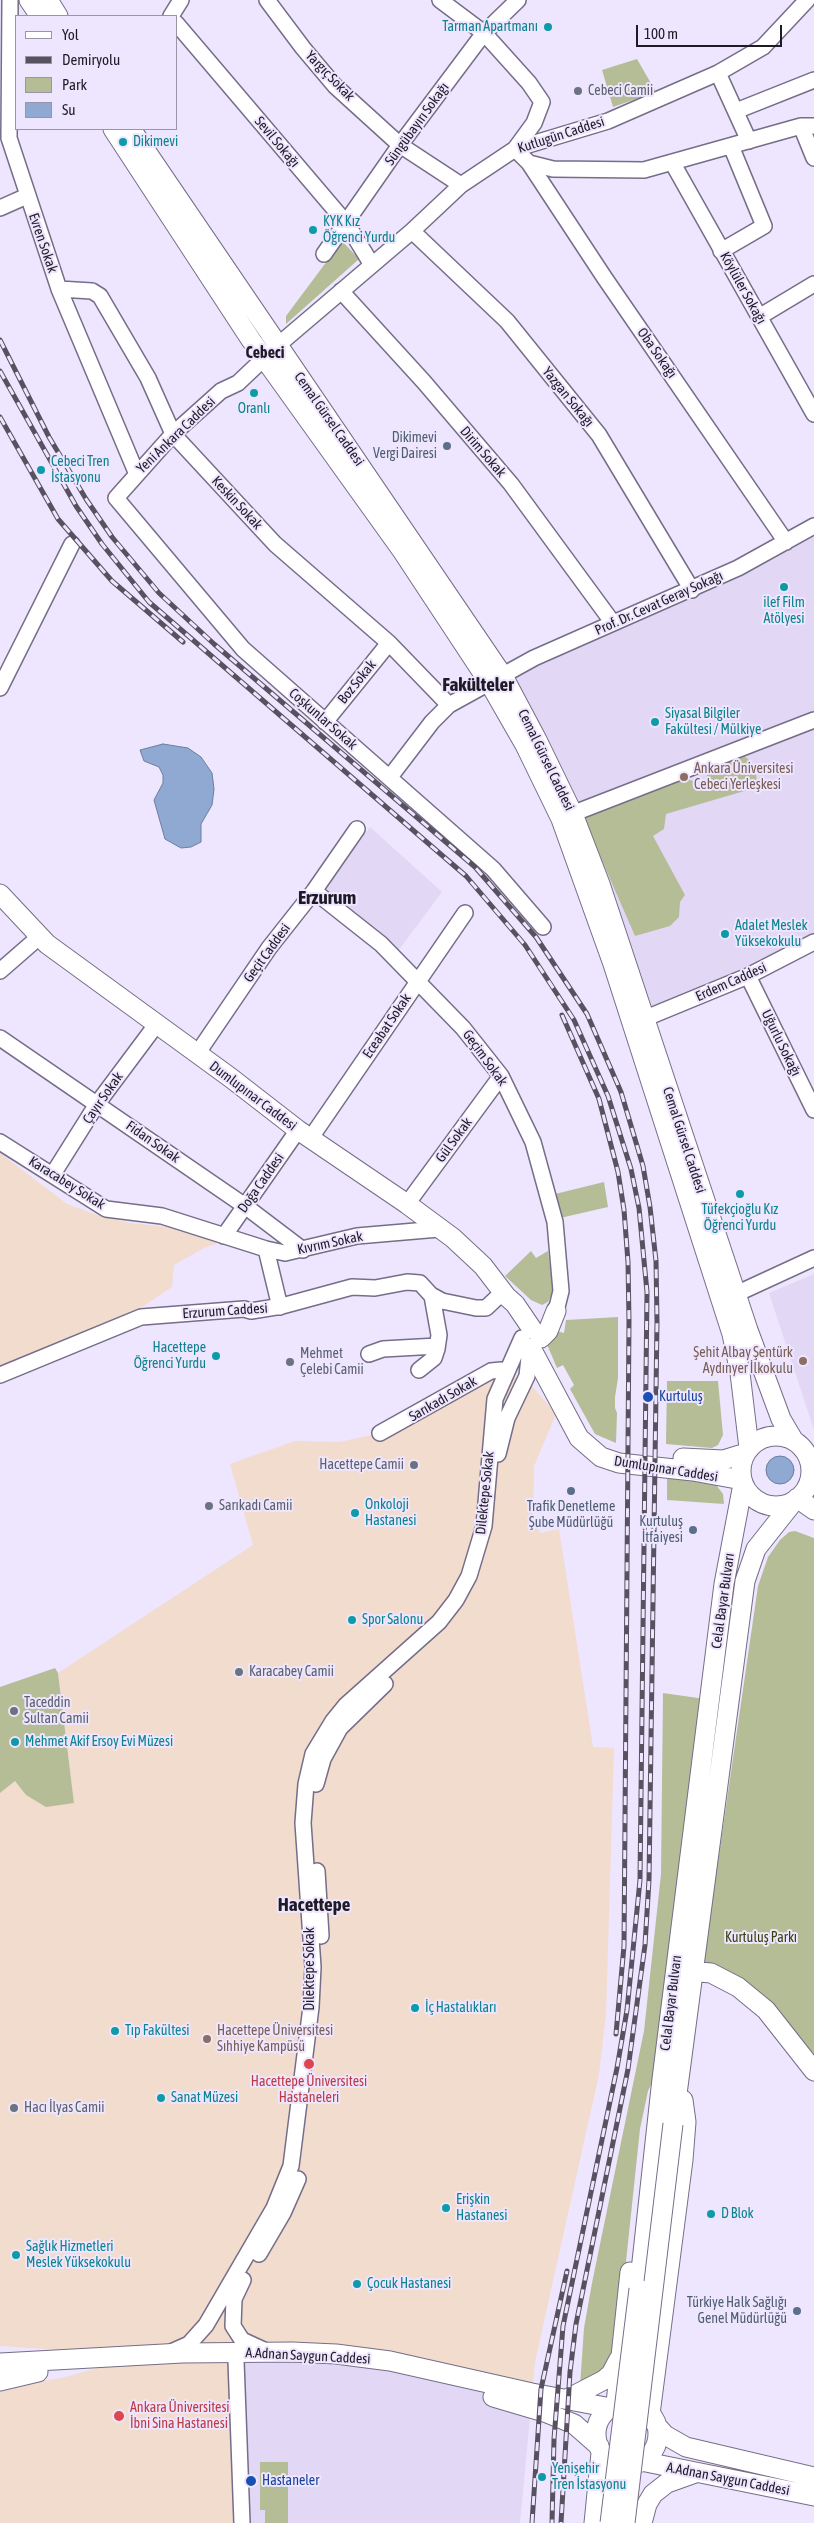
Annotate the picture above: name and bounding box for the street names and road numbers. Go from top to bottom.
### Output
street label: Yargıç Sokak [302,47,358,105]
street label: Süngübayırı Sokağı [381,79,453,169]
street label: Sevil Sokağı [251,113,303,171]
street label: Kutlugün Caddesi [516,113,606,157]
street label: Evren Sokak [25,211,61,275]
street label: Köylüler Sokağı [716,249,770,327]
street label: Oba Sokağı [634,325,680,381]
street label: Yazgan Sokağı [539,364,597,430]
street label: Cemal Gürsel Caddesi [290,369,368,469]
street label: Yeni Ankara Caddesi [133,393,219,477]
street label: Dirim Sokak [456,423,510,481]
street label: Keskin Sokak [208,473,266,533]
street label: Prof. Dr. Cevat Geray Sokağı [592,567,726,639]
street label: Boz Sokak [334,657,380,707]
street label: Coşkunlar Sokak [285,685,361,753]
street label: Cemal Gürsel Caddesi [514,707,578,813]
street label: Geçit Caddesi [240,920,294,986]
street label: Erdem Caddesi [693,959,769,1005]
street label: Eceabat Sokak [359,990,415,1062]
street label: Uğurlu Sokağı [758,1007,804,1079]
street label: Geçim Sokak [459,1027,511,1089]
street label: Dumlupınar Caddesi [206,1058,300,1134]
street label: Çayır Sokak [79,1069,127,1127]
street label: Cemal Gürsel Caddesi [659,1085,709,1195]
street label: Gül Sokak [432,1114,476,1166]
street label: Fidan Sokak [123,1117,183,1167]
street label: Doğa Caddesi [234,1150,288,1216]
street label: Karacabey Sokak [26,1153,108,1213]
street label: Kıvrım Sokak [296,1228,364,1258]
street label: Erzurum Caddesi [182,1300,268,1322]
street label: Sarıkadı Sokak [406,1373,480,1425]
street label: Dilektepe Sokak [472,1451,498,1535]
street label: Dumlupınar Caddesi [613,1452,719,1486]
street label: Celal Bayar Bulvarı [708,1552,738,1650]
street label: Dilektepe Sokak [302,1927,318,2011]
street label: Celal Bayar Bulvarı [657,1954,685,2052]
street label: A.Adnan Saygun Caddesi [245,2344,371,2368]
street label: A.Adnan Saygun Caddesi [665,2459,791,2499]

